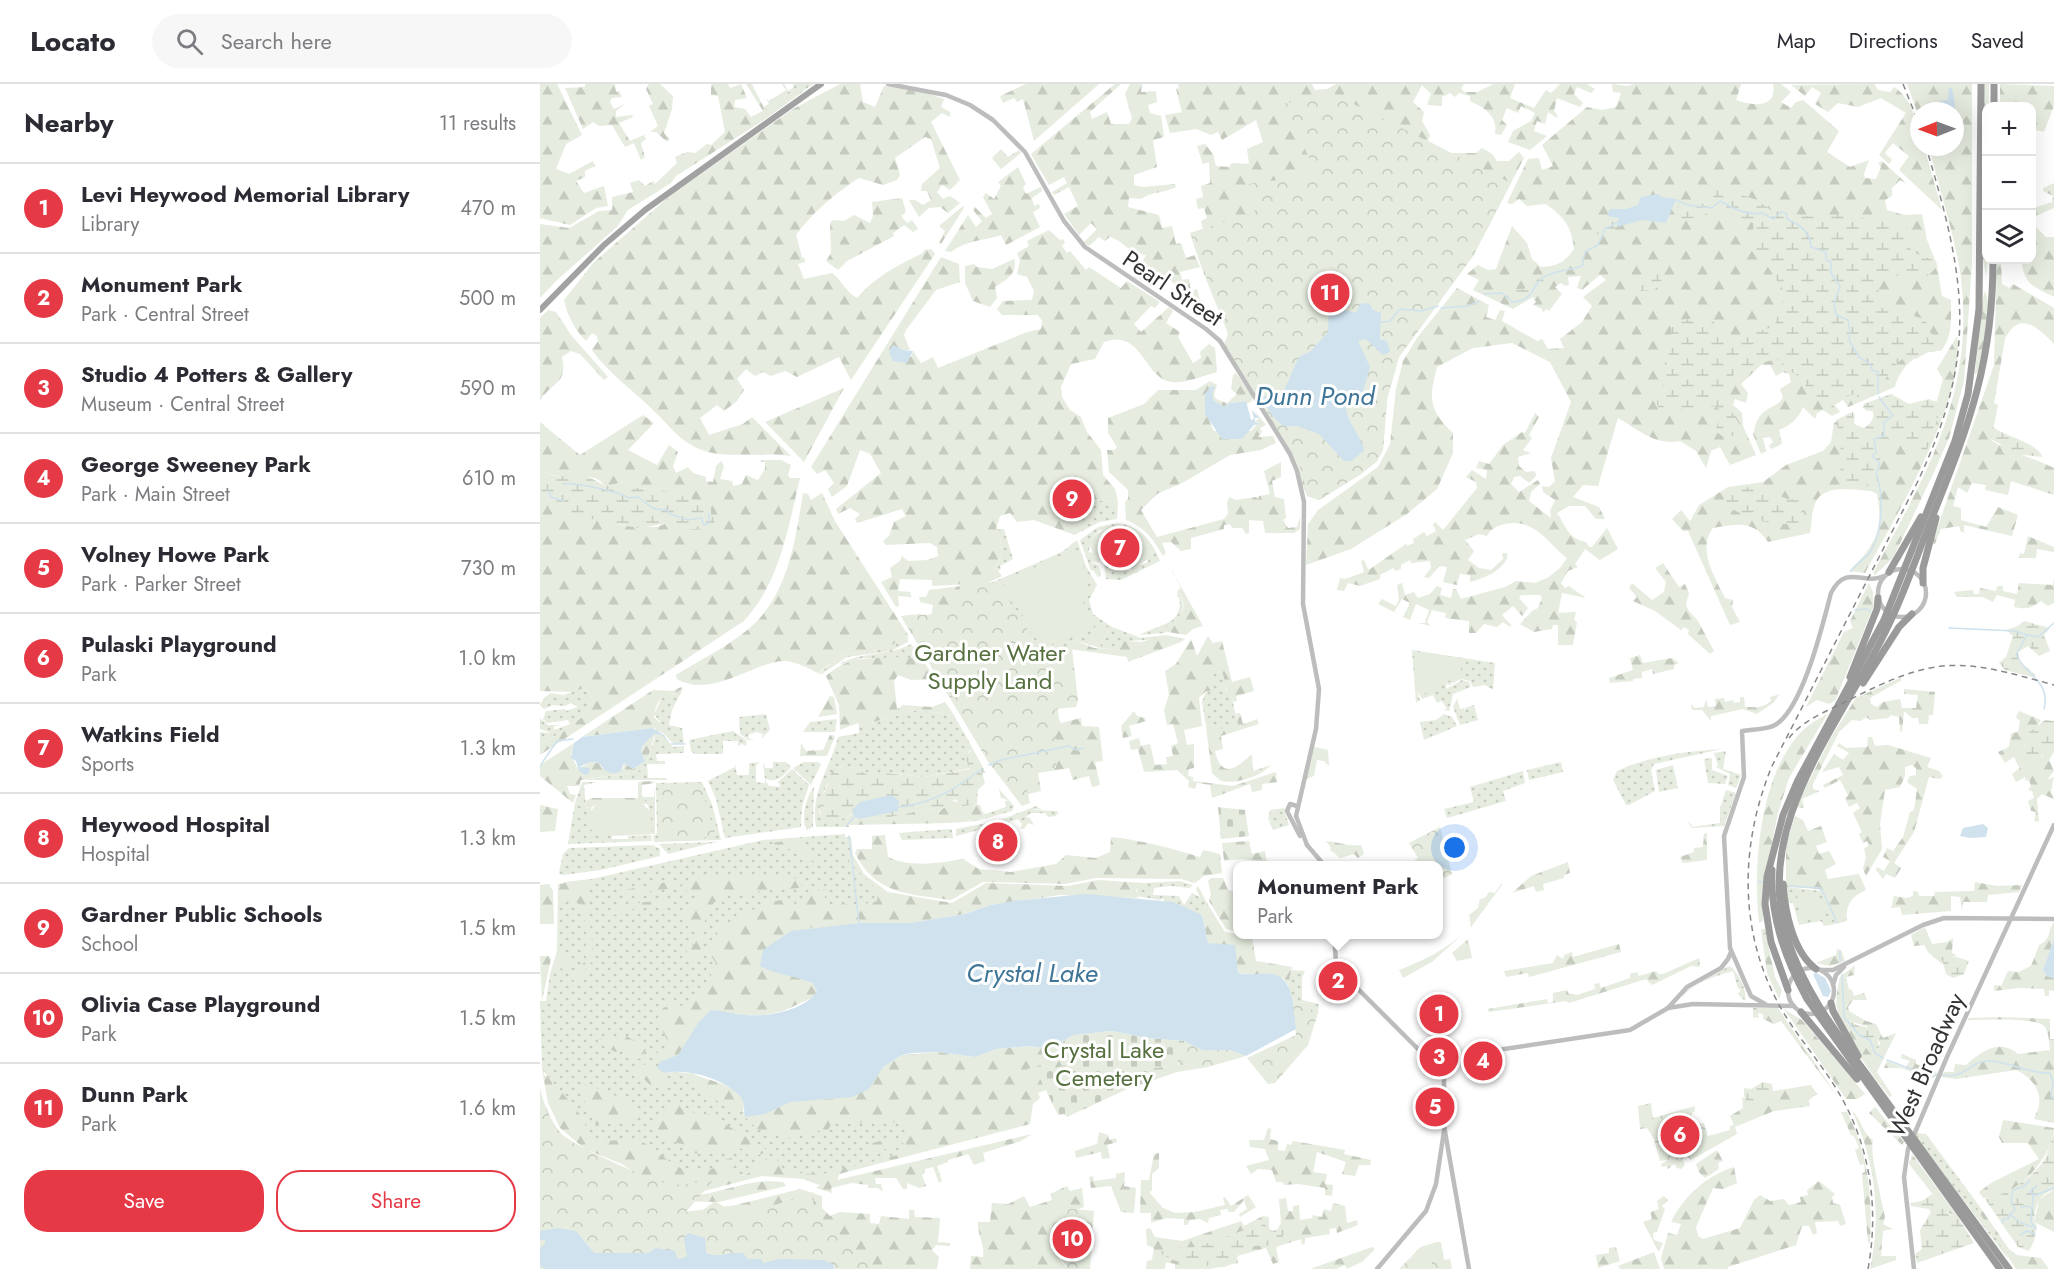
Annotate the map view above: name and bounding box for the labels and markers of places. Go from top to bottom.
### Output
pin: 11 [1310,270,1350,316]
pin: 9 [1052,476,1092,522]
pin: 7 [1100,526,1140,570]
pin: 8 [978,820,1018,864]
pin: 2 [1318,958,1358,1004]
pin: 1 [1420,992,1458,1036]
pin: 3 [1420,1034,1458,1080]
pin: 4 [1464,1038,1502,1084]
pin: 5 [1416,1084,1454,1130]
pin: 6 [1660,1112,1700,1158]
pin: 10 [1052,1216,1092,1262]

